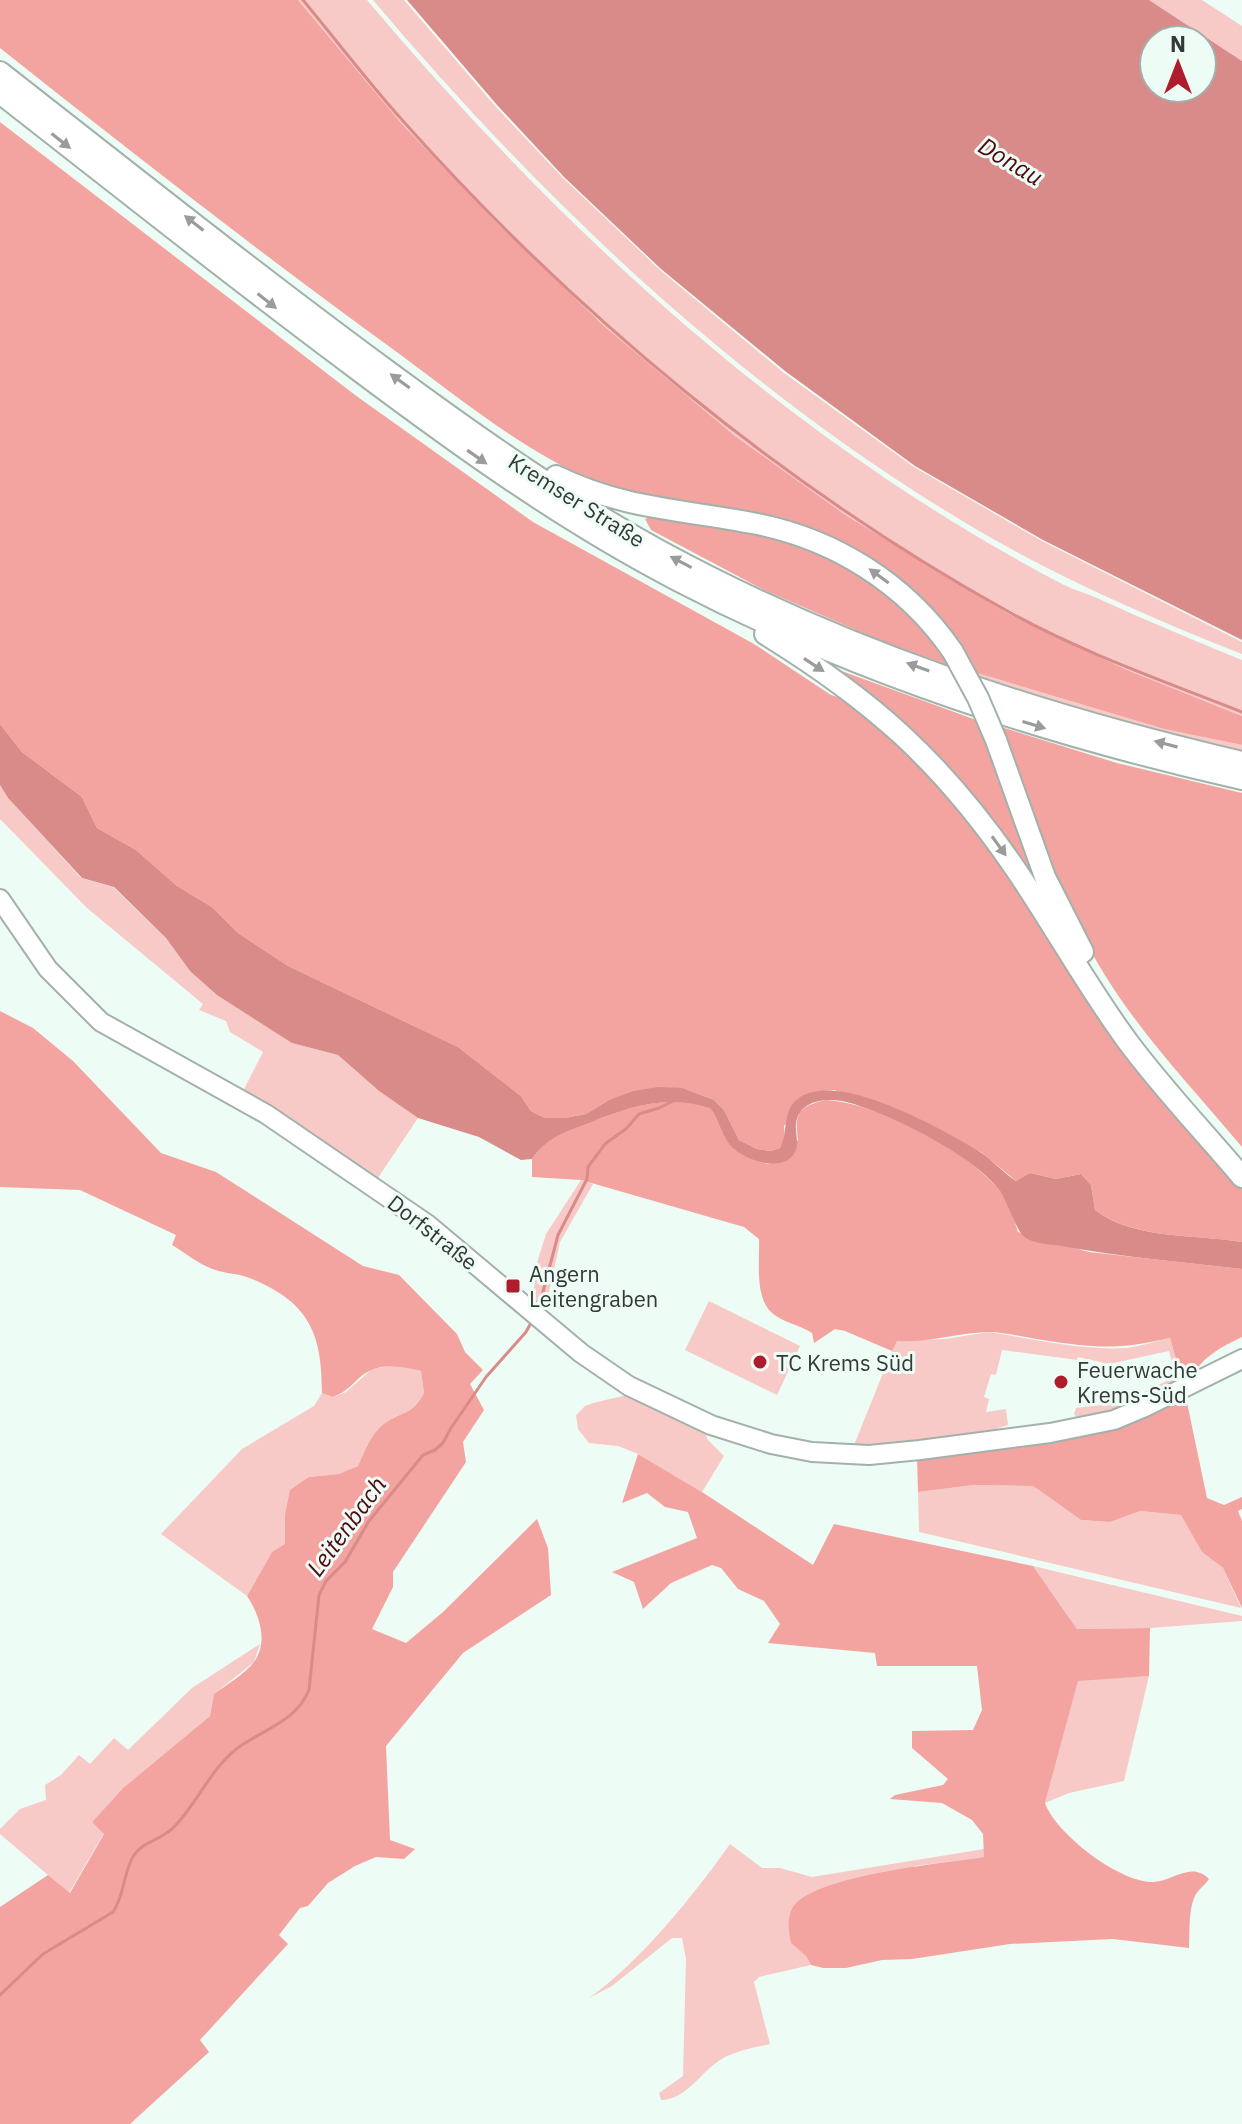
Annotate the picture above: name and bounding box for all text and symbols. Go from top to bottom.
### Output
north arrow [1138,24,1218,104]
text: N [1170,29,1186,58]
water label: Donau [973,129,1049,193]
one-way arrow [51,133,72,149]
one-way arrow [184,215,204,232]
one-way arrow [256,293,277,309]
one-way arrow [390,373,411,389]
street label: Kremser Straße [503,447,651,553]
one-way arrow [467,449,488,464]
one-way arrow [669,555,692,568]
one-way arrow [869,569,889,585]
one-way arrow [803,657,825,672]
one-way arrow [906,660,930,673]
one-way arrow [1022,719,1046,732]
one-way arrow [1154,738,1179,750]
one-way arrow [991,835,1006,856]
street label: Dorfstraße [382,1188,484,1276]
place label: Angern Leitengraben [529,1259,658,1313]
marker: Angern Leitengraben [504,1277,522,1295]
place label: TC Krems Süd [776,1348,914,1377]
marker: TC Krems Süd [751,1353,769,1371]
place label: Feuerwache Krems-Süd [1077,1355,1198,1409]
marker: Feuerwache Krems-Süd [1052,1373,1070,1391]
water label: Leitenbach [299,1470,393,1582]

